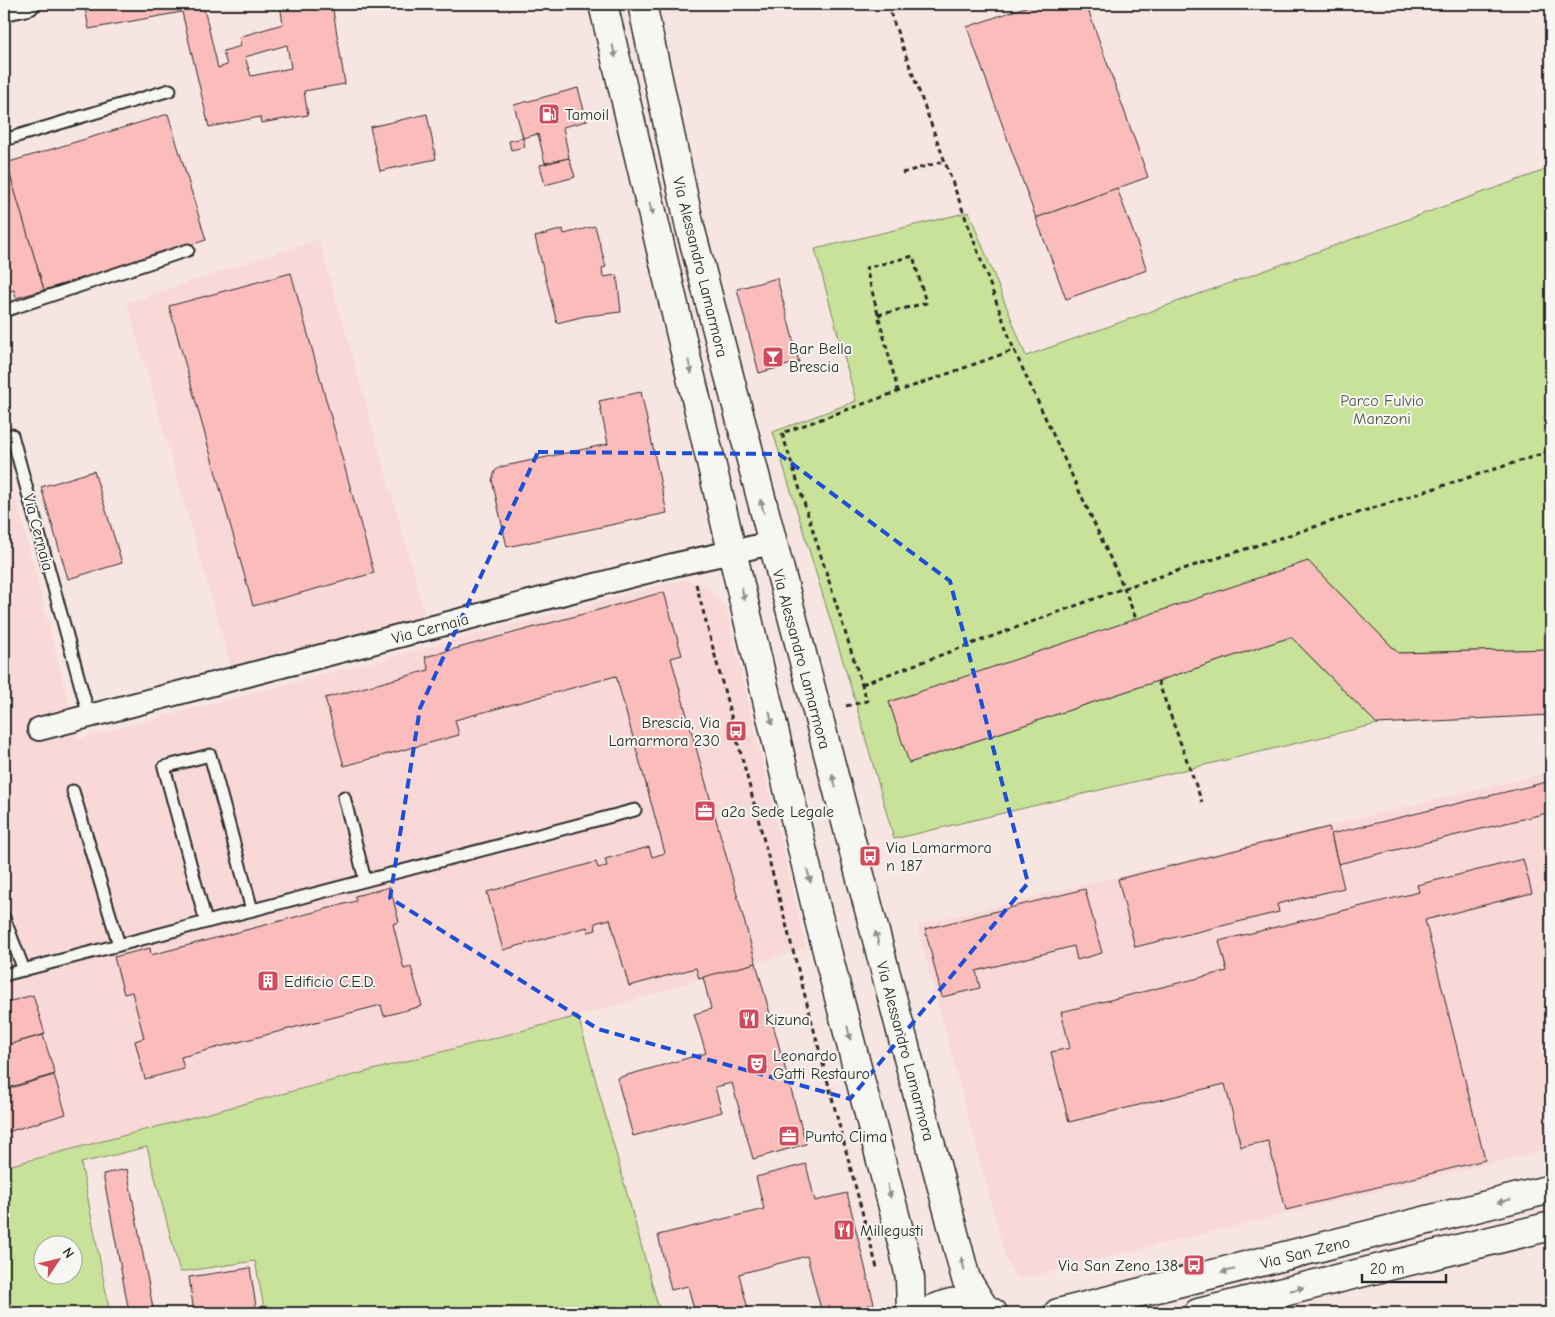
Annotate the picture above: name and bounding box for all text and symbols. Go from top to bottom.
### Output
one-way arrow [610,44,618,59]
fuel station icon: Tamoil [537,102,561,126]
place label: Tamoil [565,106,609,124]
street label: Via Alessandro Lamarmora [669,175,731,359]
one-way arrow [647,202,655,217]
place label: Bar Bella Brescia [789,340,852,376]
bar icon: Bar Bella Brescia [761,345,785,369]
one-way arrow [686,360,694,375]
park label: Parco Fulvio Manzoni [1340,392,1424,428]
street label: Via Cernaia [19,492,57,573]
one-way arrow [757,498,765,513]
street label: Via Alessandro Lamarmora [768,567,834,751]
one-way arrow [739,586,747,601]
street label: Via Cernaia [390,610,471,648]
one-way arrow [767,710,775,725]
place label: Brescia, Via Lamarmora 230 [609,714,720,750]
bus stop icon: Brescia, Via Lamarmora 230 [724,719,748,743]
one-way arrow [830,774,838,789]
office icon: a2a Sede Legale [693,799,717,823]
place label: a2a Sede Legale [721,803,834,821]
place label: Via Lamarmora n 187 [886,839,992,875]
bus stop icon: Via Lamarmora n 187 [858,844,882,868]
one-way arrow [805,868,813,883]
one-way arrow [872,931,880,946]
street label: Via Alessandro Lamarmora [872,959,938,1143]
building icon: Edificio C.E.D. [256,969,280,993]
place label: Edificio C.E.D. [284,973,375,991]
restaurant icon: Kizuna [737,1007,761,1031]
place label: Kizuna [765,1011,810,1029]
one-way arrow [845,1026,853,1041]
place label: Leonardo Gatti Restauro [773,1047,870,1083]
theatre icon: Leonardo Gatti Restauro [745,1052,769,1076]
office icon: Punto Clima [777,1124,801,1148]
place label: Punto Clima [805,1128,887,1146]
one-way arrow [885,1183,893,1198]
one-way arrow [1496,1198,1511,1206]
restaurant icon: Millegusti [832,1218,856,1242]
place label: Millegusti [860,1222,924,1240]
street label: Via San Zeno [1259,1233,1352,1273]
north arrow [32,1234,82,1284]
text: N [59,1244,78,1261]
scale bar [1362,1252,1446,1284]
bus stop icon: Via San Zeno 138 [1182,1253,1206,1277]
one-way arrow [959,1257,967,1272]
place label: Via San Zeno 138 [1058,1257,1178,1275]
text: 20 m [1370,1260,1404,1278]
one-way arrow [1220,1268,1235,1276]
one-way arrow [1289,1285,1304,1293]

